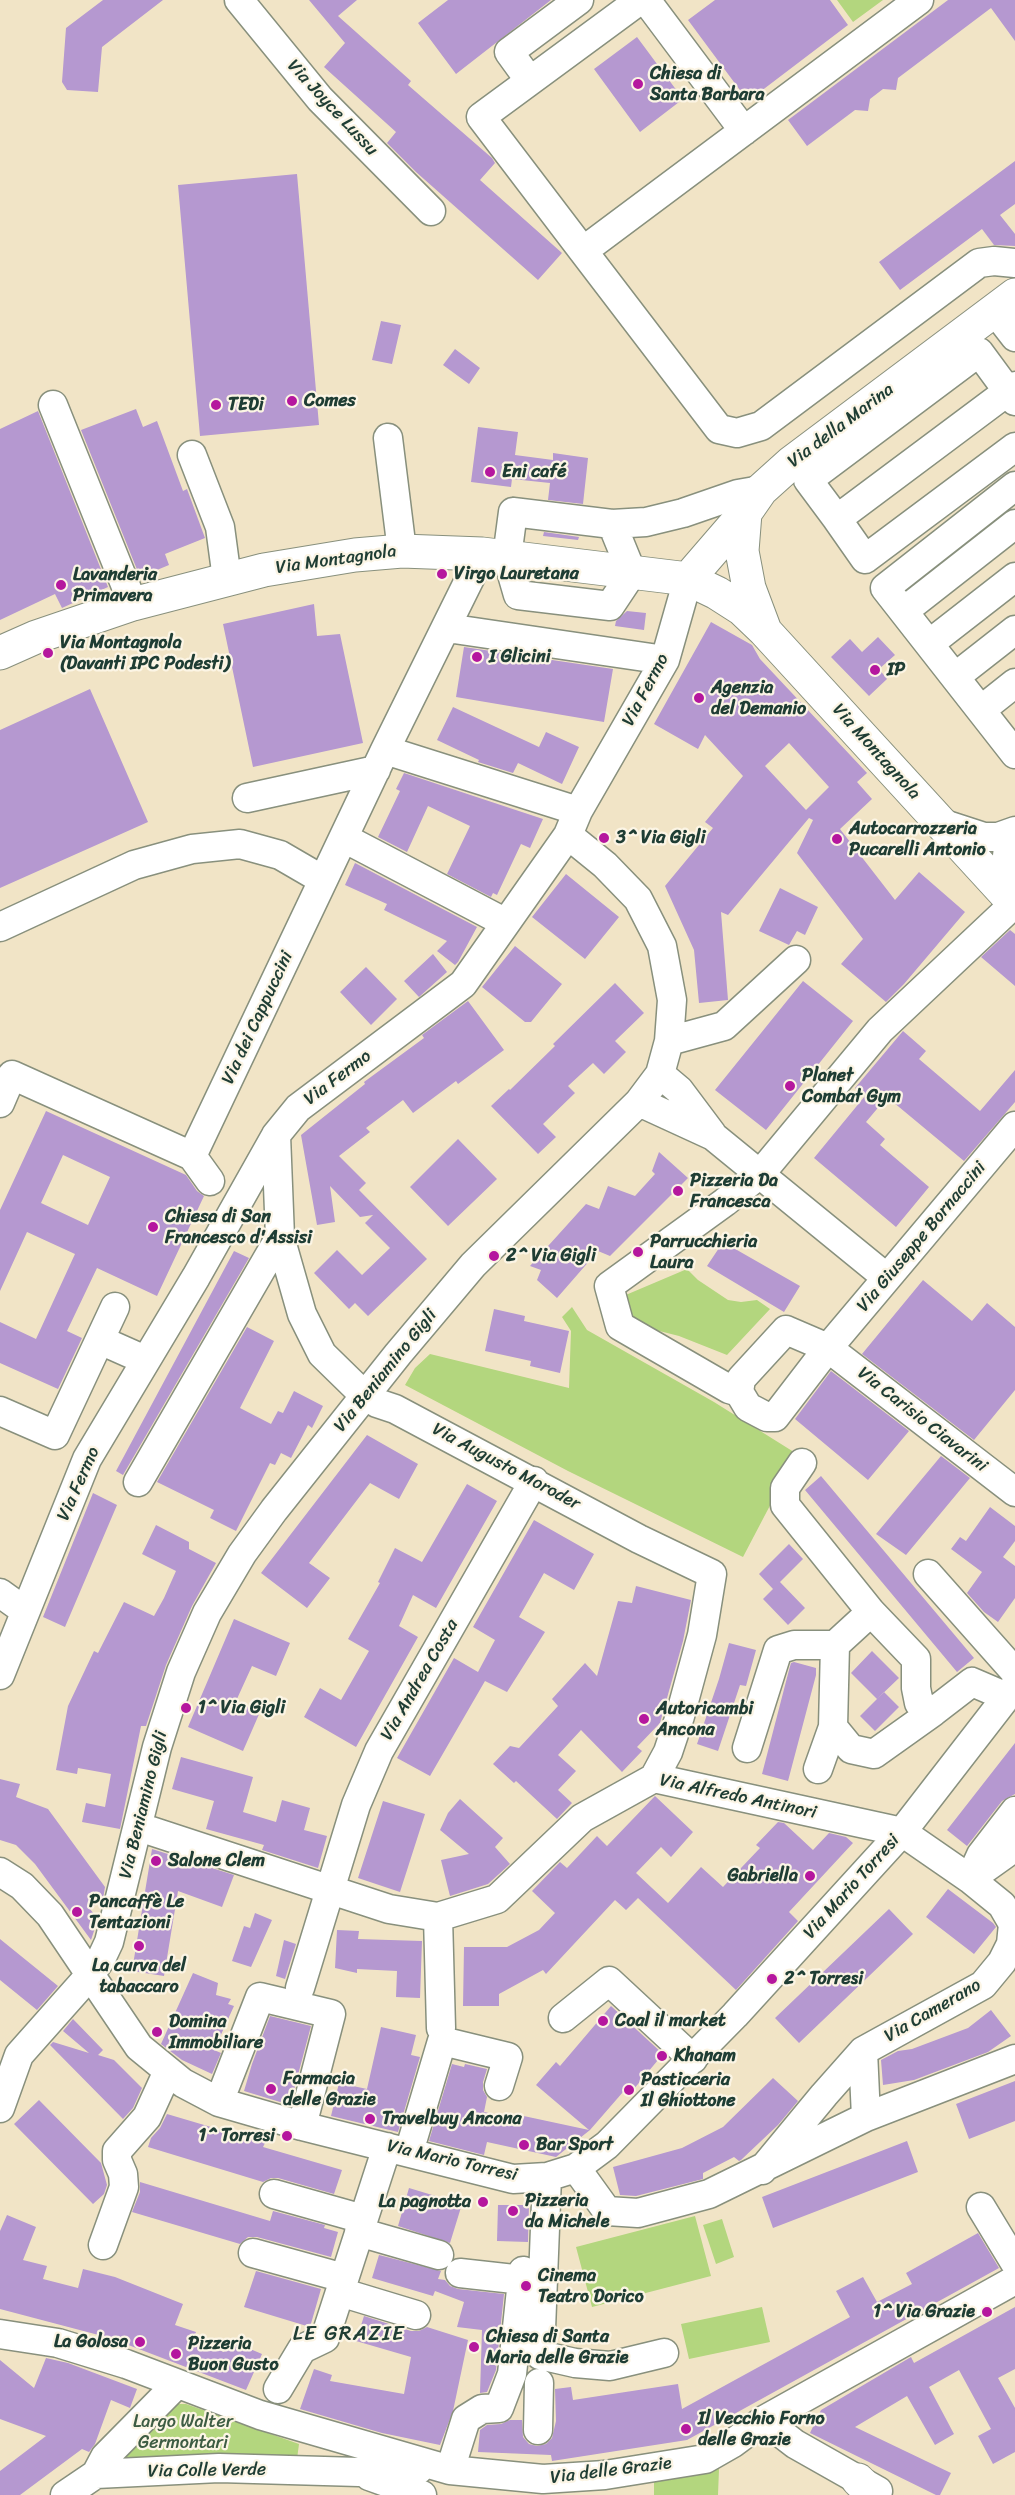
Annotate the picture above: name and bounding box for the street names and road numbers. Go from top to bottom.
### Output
street label: Via Joyce Lussu [282,56,382,160]
street label: Via della Marina [784,379,898,473]
street label: Via Montagnola [274,541,398,579]
street label: Via Fermo [618,650,674,730]
street label: Via Montagnola [827,700,925,804]
street label: Via dei Cappuccini [218,948,298,1088]
street label: Via Fermo [300,1046,376,1110]
street label: Via Giuseppe Bornaccini [853,1158,991,1316]
street label: Via Beniamino Gigli [330,1305,442,1437]
street label: Via Carisio Ciavarini [853,1363,991,1477]
street label: Via Augusto Moroder [428,1419,584,1515]
street label: Via Fermo [53,1444,105,1524]
street label: Via Andrea Costa [377,1616,463,1744]
street label: Via Beniamino Gigli [115,1729,173,1881]
street label: Via Alfredo Antinori [658,1770,818,1824]
street label: Via Mario Torresi [800,1830,904,1944]
street label: Via Camerano [881,1975,985,2047]
street label: Via Mario Torresi [385,2136,519,2186]
street label: Via delle Grazie [549,2453,673,2489]
street label: Via Colle Verde [148,2459,266,2483]

